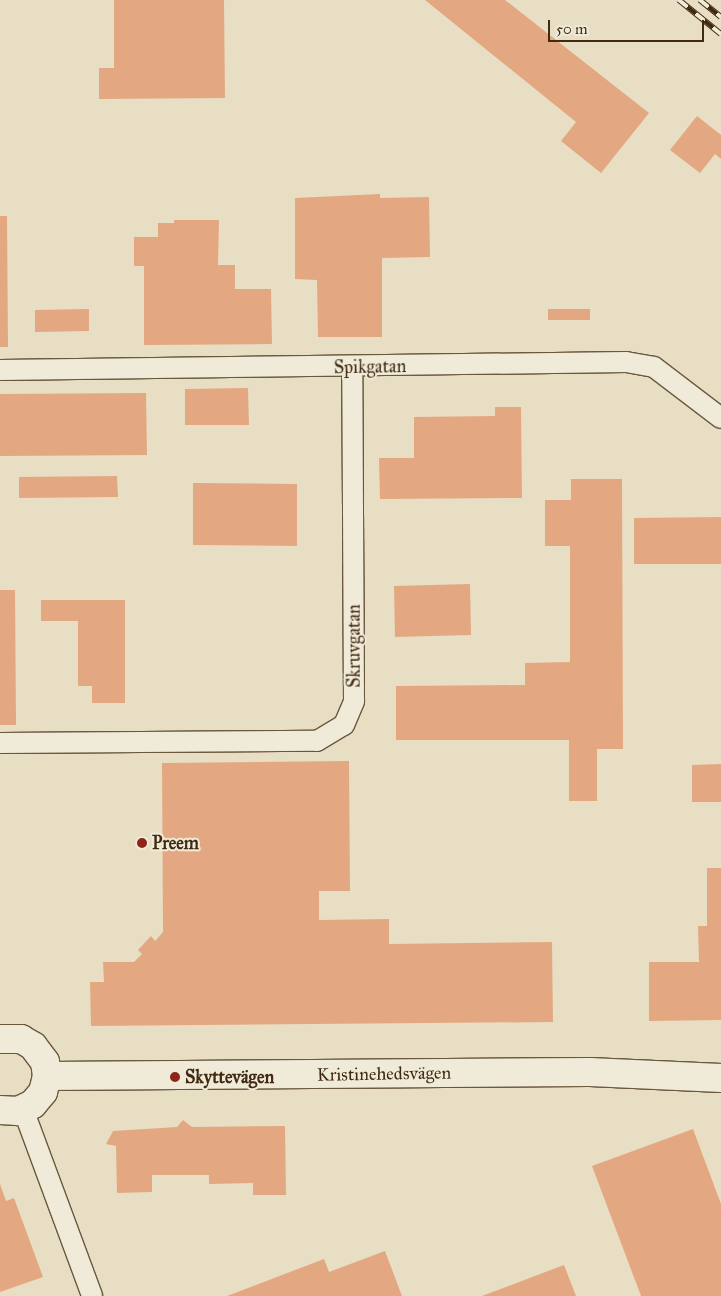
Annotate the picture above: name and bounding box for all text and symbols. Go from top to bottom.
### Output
scale bar [551,10,707,42]
text: 50 m [556,20,588,38]
street label: Spikgatan [334,356,406,378]
street label: Skruvgatan [343,604,365,688]
place label: Preem [152,832,199,854]
marker: Preem [136,837,148,849]
street label: Kristinehedsvägen [317,1062,451,1086]
place label: Skyttevägen [185,1066,274,1088]
marker: Skyttevägen [169,1071,181,1083]

